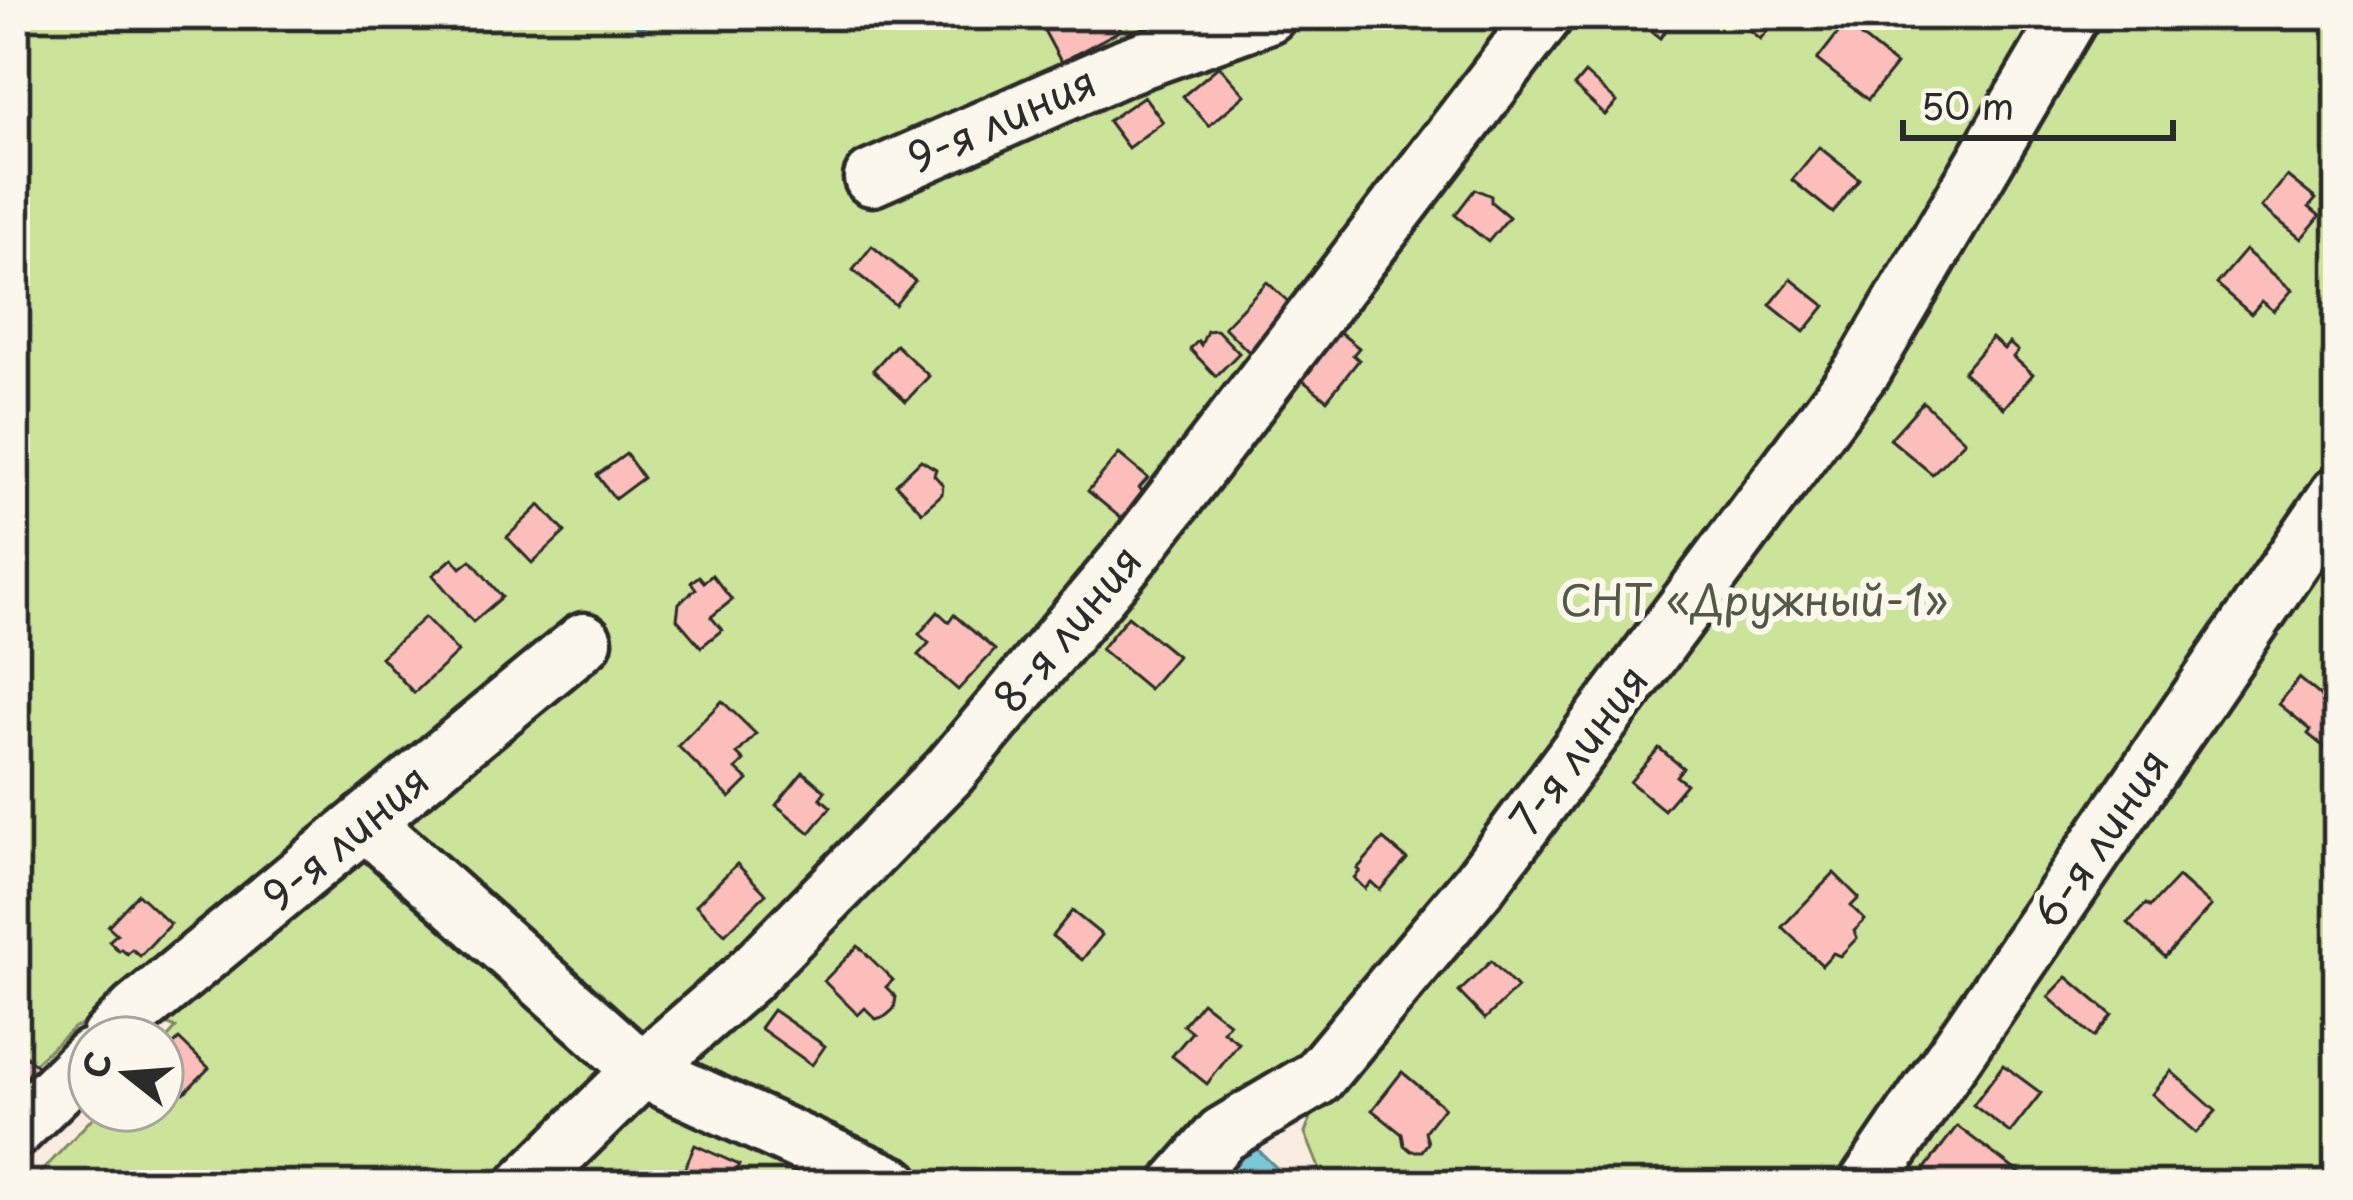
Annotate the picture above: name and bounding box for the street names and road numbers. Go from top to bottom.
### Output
street label: 9-я линия [897,48,1105,187]
street label: 8-я линия [977,530,1155,725]
street label: 7-я линия [1492,650,1662,847]
street label: 6-я линия [2015,735,2182,940]
street label: 9-я линия [247,748,441,925]

